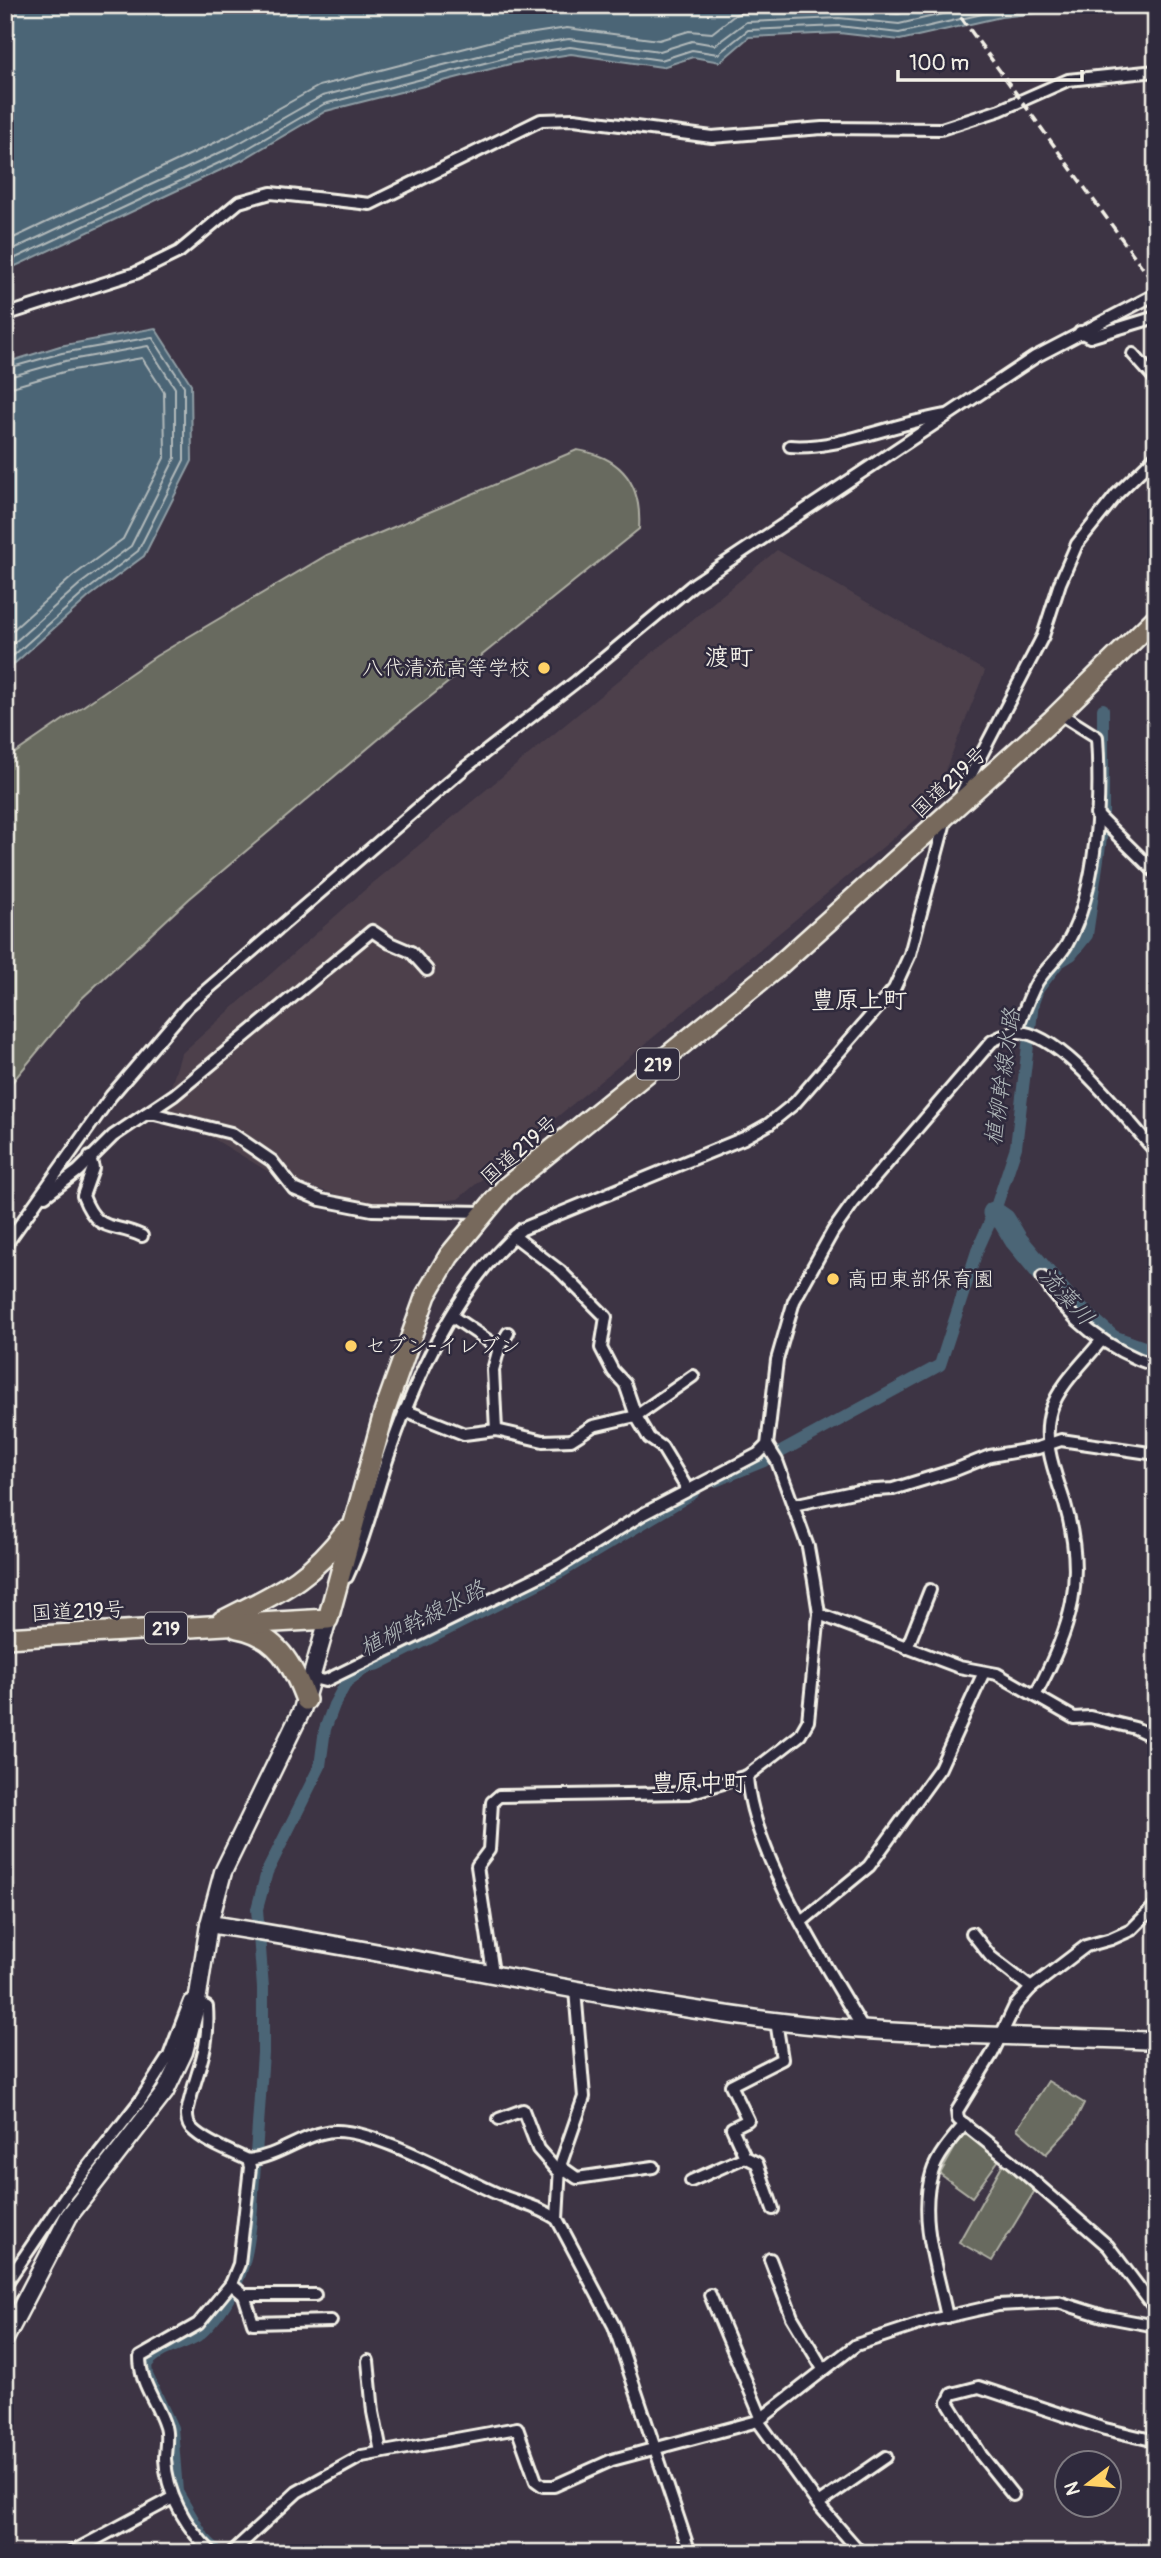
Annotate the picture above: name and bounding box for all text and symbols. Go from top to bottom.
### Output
scale bar [898,38,1082,82]
text: 100 m [909,50,969,77]
district label: 渡町 [705,643,753,672]
place label: 八代清流高等学校 [362,655,530,682]
marker: 八代清流高等学校 [536,660,552,676]
street label: 国道219号 [906,741,993,824]
district label: 豊原上町 [811,986,907,1015]
water label: 植柳幹線水路 [979,1005,1027,1147]
road number: 219 [637,1048,679,1080]
street label: 国道219号 [475,1109,564,1191]
water label: 流藻川 [1033,1261,1100,1332]
place label: 高田東部保育園 [847,1266,994,1293]
marker: 高田東部保育園 [825,1271,841,1287]
place label: セブン-イレブン [365,1333,521,1360]
marker: セブン-イレブン [343,1338,359,1354]
water label: 植柳幹線水路 [354,1573,492,1663]
street label: 国道219号 [31,1596,126,1627]
road number: 219 [145,1612,187,1644]
district label: 豊原中町 [651,1769,747,1798]
north arrow [1052,2450,1122,2520]
text: N [1059,2479,1086,2498]

